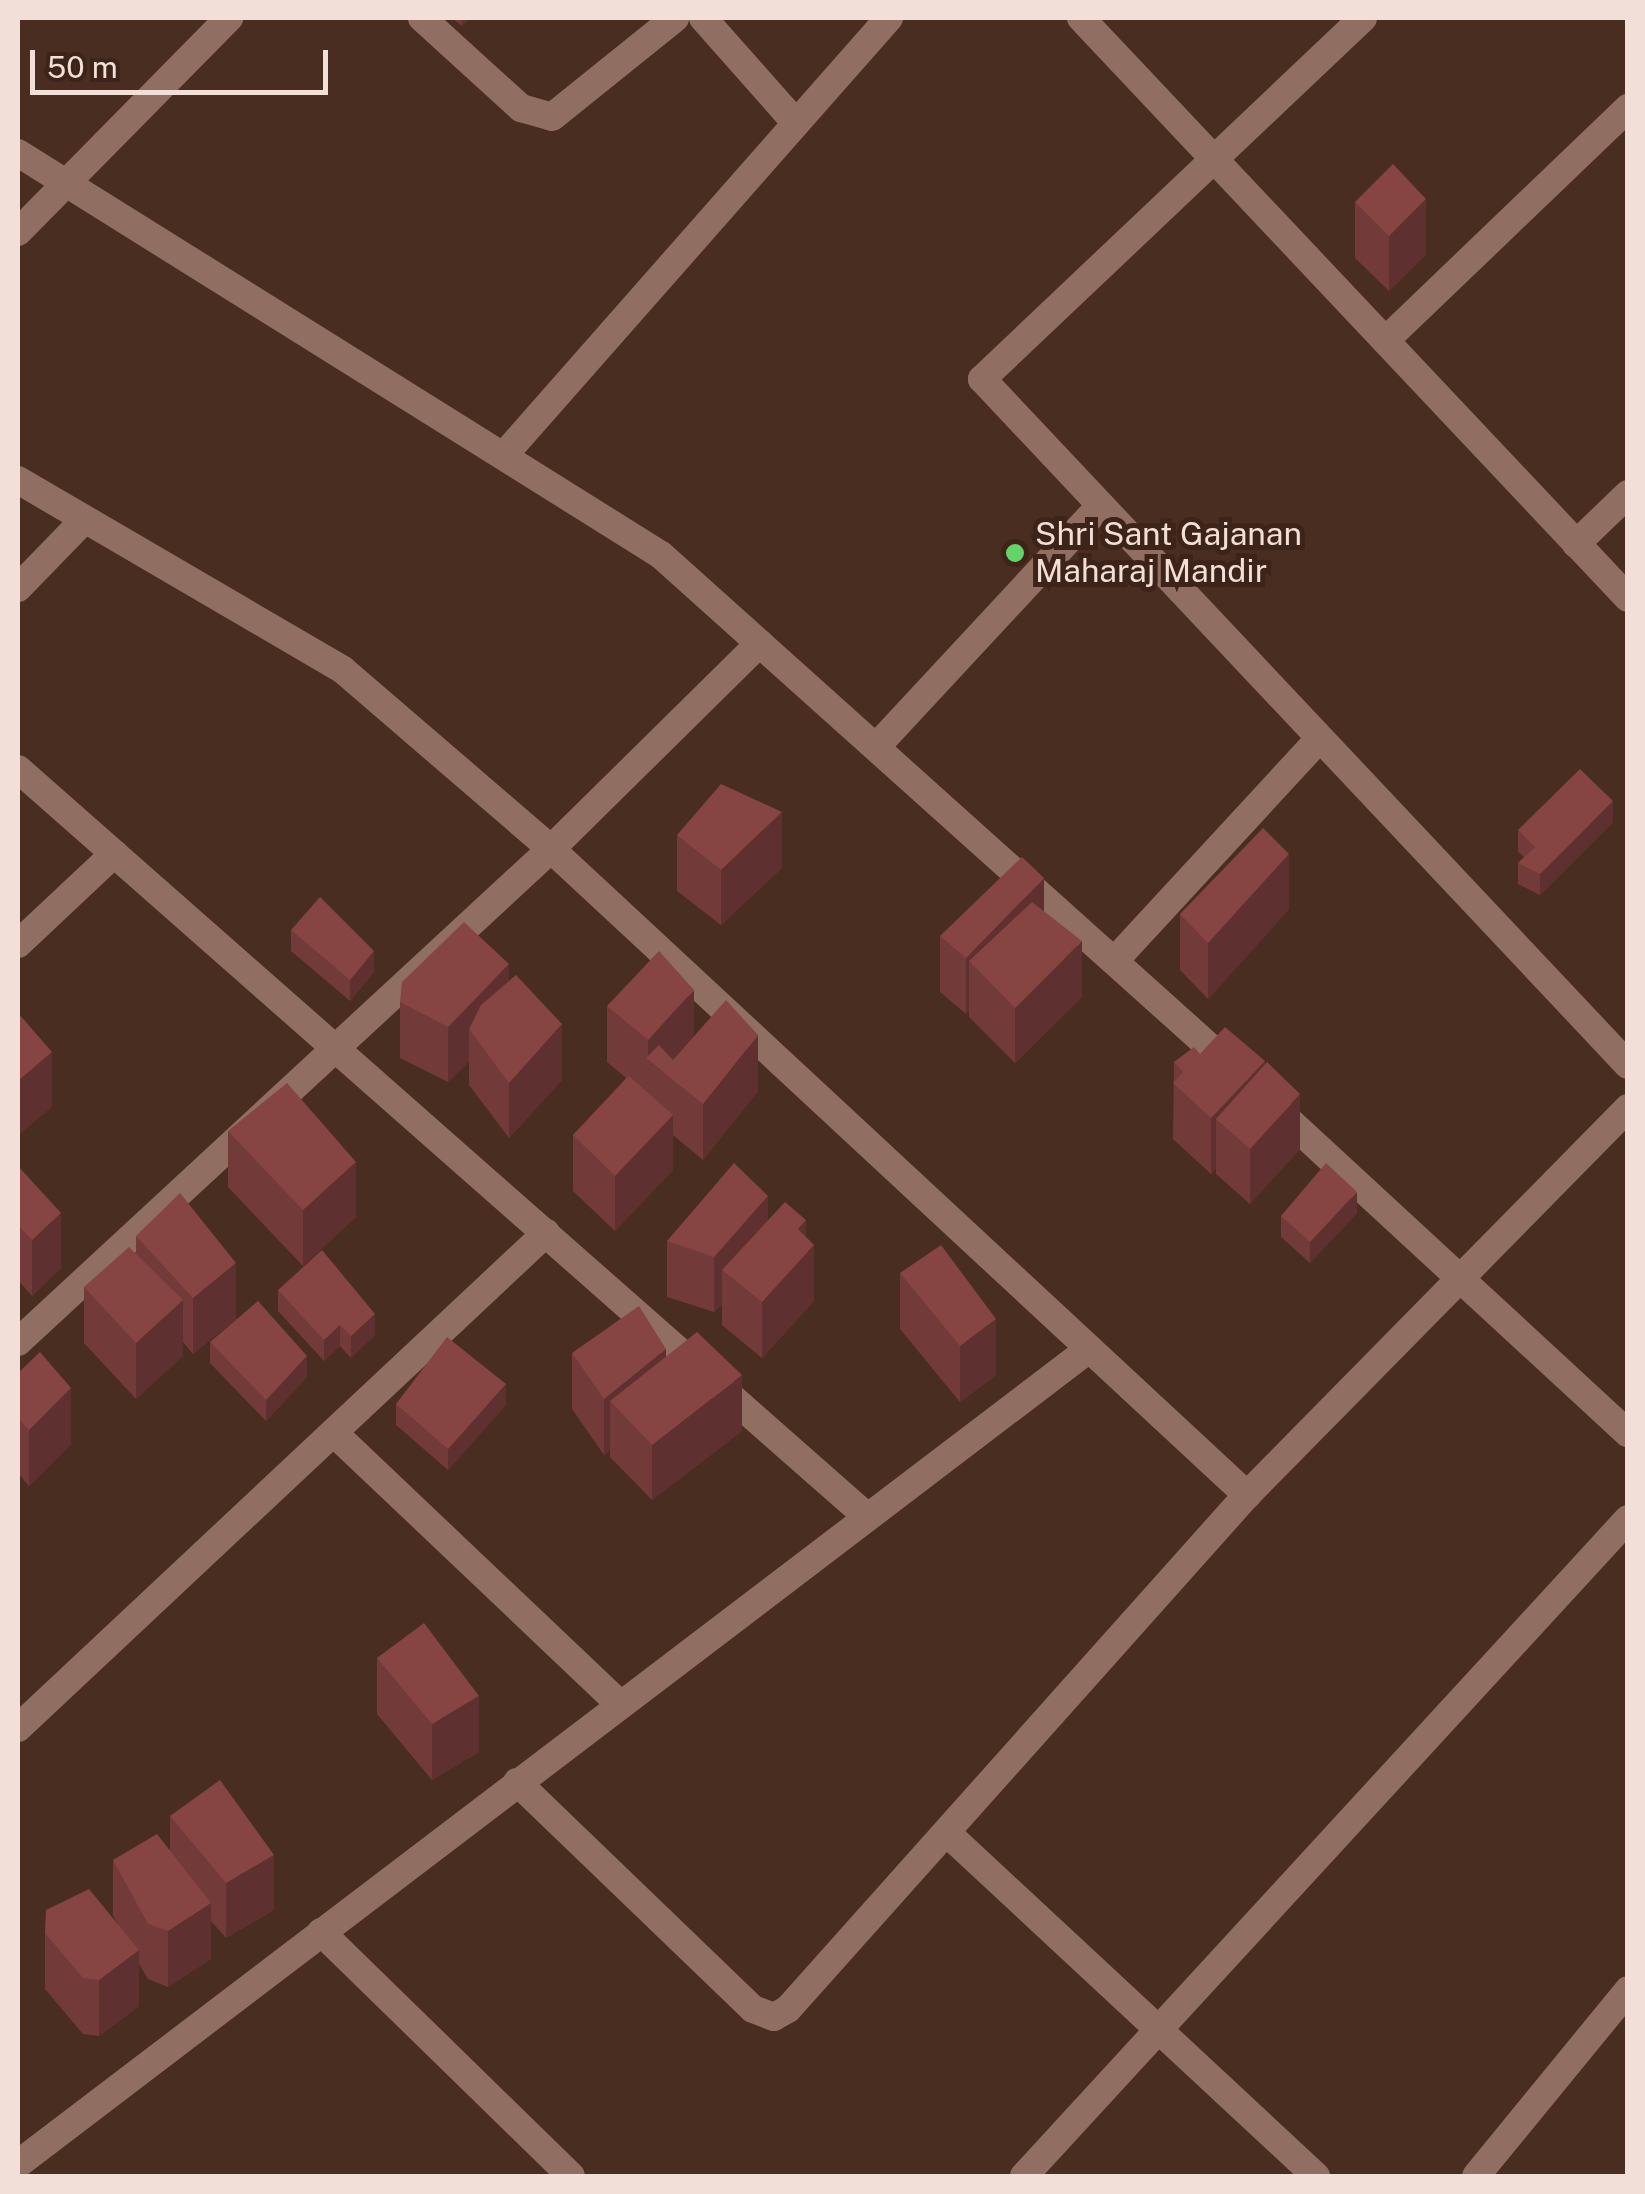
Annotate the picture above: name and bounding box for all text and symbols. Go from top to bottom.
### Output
scale bar [35,30,332,92]
text: 50 m [47,49,118,85]
place label: Shri Sant Gajanan Maharaj Mandir [1035,516,1302,591]
marker: Shri Sant Gajanan Maharaj Mandir [1004,542,1026,564]

